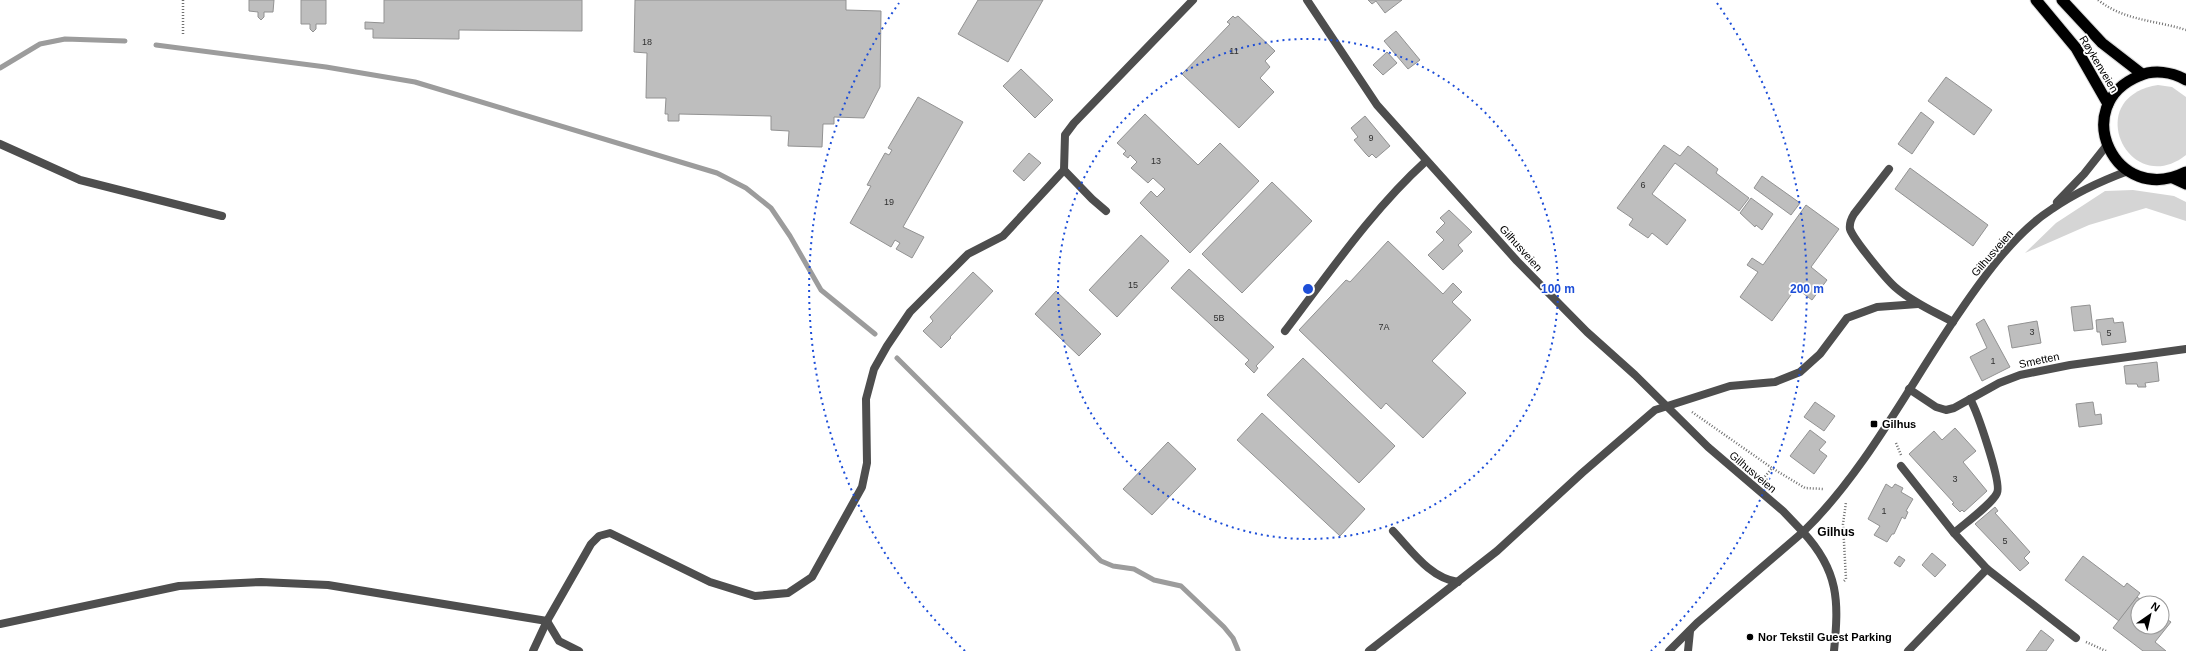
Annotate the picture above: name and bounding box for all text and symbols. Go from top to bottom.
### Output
street label: Røykenveien [2077,33,2121,95]
house number: 18 [642,37,652,47]
house number: 11 [1229,46,1239,56]
house number: 9 [1368,133,1374,143]
house number: 13 [1151,156,1161,166]
house number: 6 [1640,180,1646,190]
house number: 19 [884,197,894,207]
street label: Gilhusveien [1497,223,1545,273]
street label: Gilhusveien [1969,227,2015,279]
house number: 15 [1128,280,1138,290]
centre of rings [1301,282,1315,296]
text: 100 m [1541,282,1575,296]
text: 200 m [1790,282,1824,296]
house number: 5B [1213,313,1225,323]
house number: 7A [1378,322,1390,332]
house number: 3 [2029,327,2035,337]
house number: 5 [2106,328,2112,338]
street label: Smetten [2018,350,2060,370]
house number: 1 [1990,356,1996,366]
place label: Gilhus [1882,418,1916,430]
marker: Gilhus [1869,419,1879,429]
street label: Gilhusveien [1727,449,1779,495]
house number: 3 [1952,474,1958,484]
house number: 1 [1881,506,1887,516]
district label: Gilhus [1817,525,1855,539]
house number: 5 [2002,536,2008,546]
north arrow [2130,595,2170,635]
text: N [2149,600,2162,614]
place label: Nor Tekstil Guest Parking [1758,631,1892,643]
marker: Nor Tekstil Guest Parking [1745,632,1755,642]

